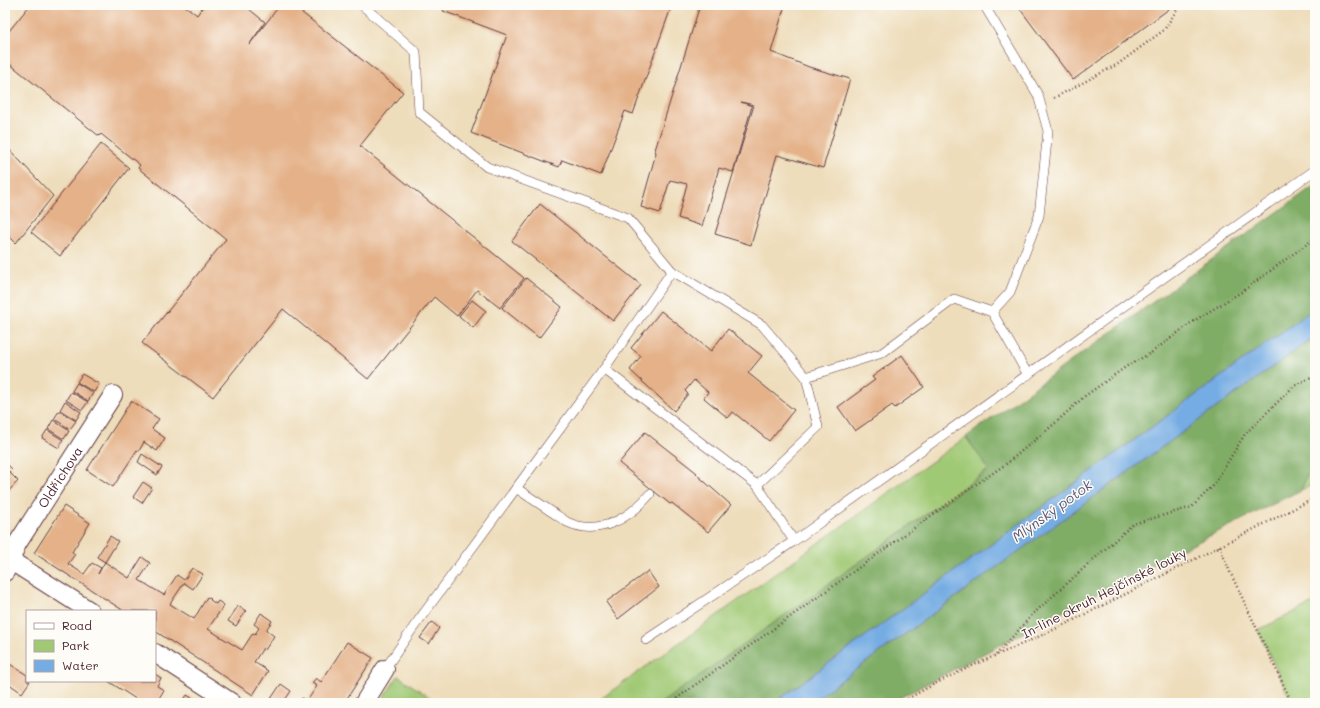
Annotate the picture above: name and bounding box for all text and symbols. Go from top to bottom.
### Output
street label: Oldřichova [34,443,86,511]
water label: Mlýnský potok [1008,475,1096,546]
street label: In-line okruh Hejčínské louky [1019,543,1189,642]
legend [26,610,156,682]
text: Road [62,617,92,633]
text: Park [62,637,89,653]
text: Water [62,657,99,673]

